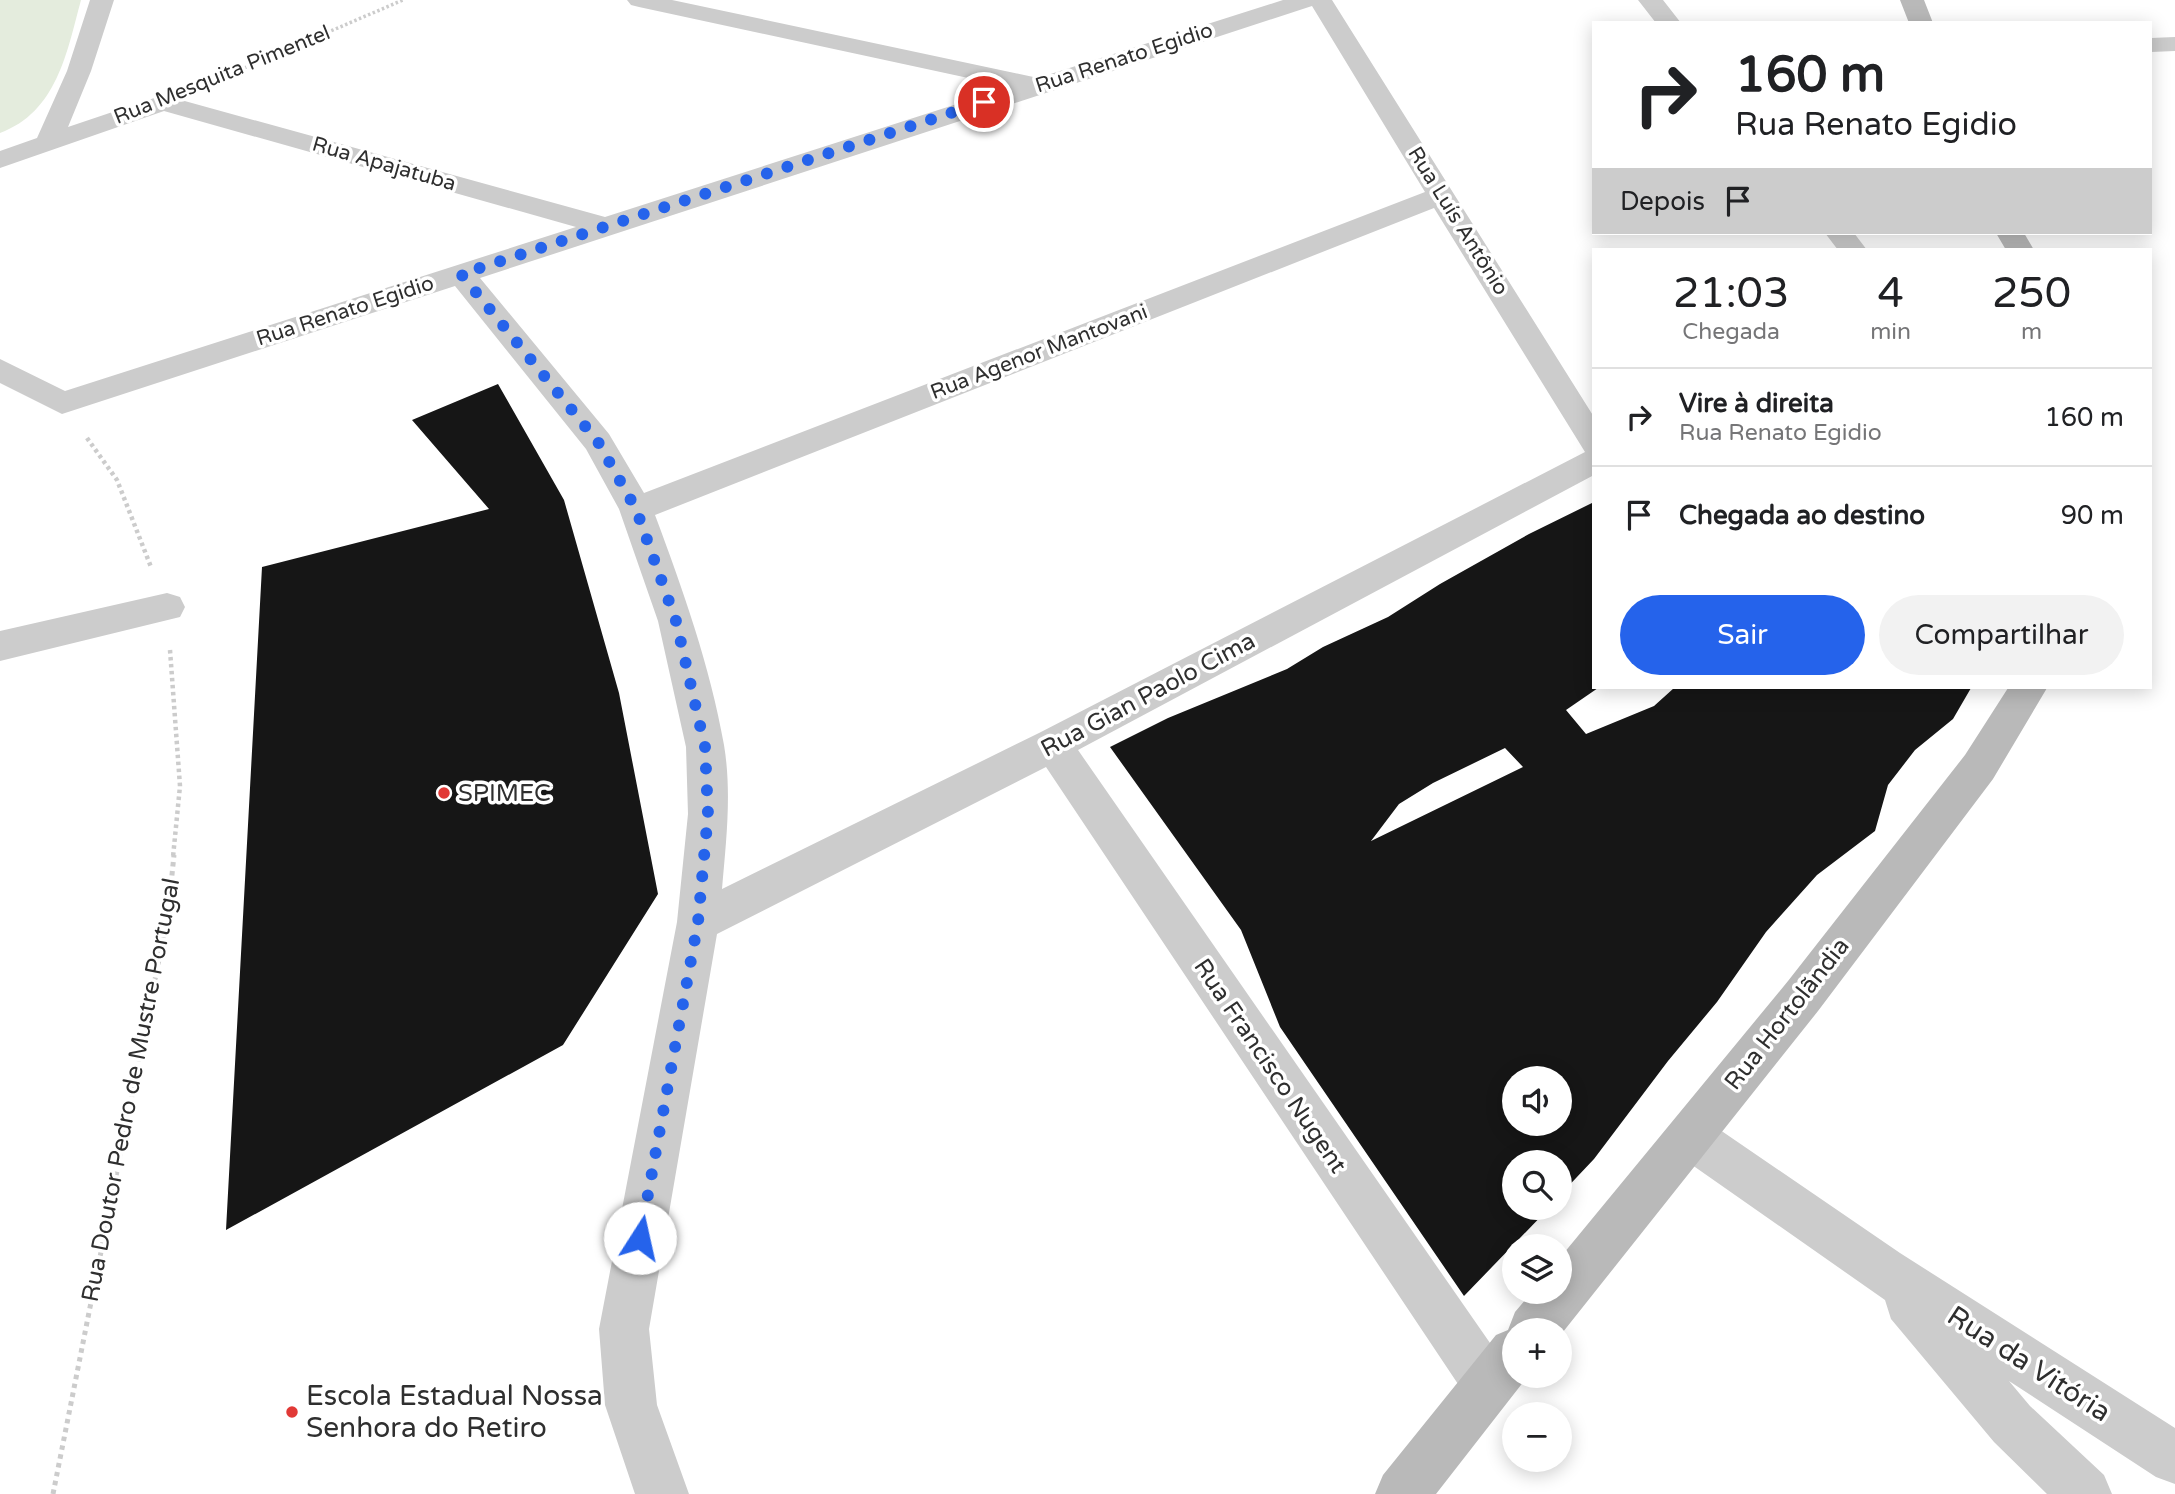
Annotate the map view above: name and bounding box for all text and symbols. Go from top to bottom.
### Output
street label: Rua Renato Egidio [1032,18,1216,98]
street label: Rua Mesquita Pimentel [110,20,334,130]
text: 160 m [1735,46,1885,105]
icon: right [1620,49,1711,140]
pin [954,72,1014,132]
icon: arrive [965,83,1003,121]
text: Rua Renato Egidio [1735,106,2017,144]
street label: Rua Apajatuba [309,132,459,196]
street label: Rua Luís Antônio [1402,142,1514,300]
icon: arrive [1719,182,1757,220]
text: Depois [1620,186,1705,217]
text: 21:03 [1673,268,1789,319]
text: 4 [1877,268,1904,319]
text: 250 [1992,268,2071,319]
street label: Rua Renato Egidio [253,271,437,351]
street label: Rua Agenor Mantovani [927,299,1151,405]
text: Chegada [1682,318,1780,346]
text: min [1870,318,1911,346]
text: m [2021,318,2042,346]
text: Vire à direita [1679,388,1834,419]
icon: right [1620,398,1658,436]
text: 160 m [2044,402,2124,433]
text: Rua Renato Egidio [1679,419,1882,447]
icon: arrive [1620,496,1658,534]
text: Chegada ao destino [1679,500,1925,531]
text: 90 m [2061,500,2124,531]
button: Sair [1620,595,1865,675]
button: Compartilhar [1879,595,2124,675]
street label: Rua Gian Paolo Cima [1036,626,1260,764]
place label: SPIMEC [458,779,551,808]
marker: SPIMEC [436,785,452,801]
street label: Rua Doutor Pedro de Mustre Portugal [76,876,186,1304]
street label: Rua Hortolãndia [1719,932,1855,1096]
street label: Rua Francisco Nugent [1187,953,1353,1179]
map controls [1502,1066,1572,1472]
button: sound [1502,1066,1572,1136]
button: search [1502,1150,1572,1220]
position arrow [603,1201,677,1275]
button: layers [1502,1234,1572,1304]
street label: Rua da Vitória [1941,1299,2117,1429]
button: + [1502,1318,1572,1388]
place label: Escola Estadual Nossa Senhora do Retiro [306,1379,603,1445]
button: − [1502,1402,1572,1472]
marker: Escola Estadual Nossa Senhora do Retiro [284,1404,300,1420]

